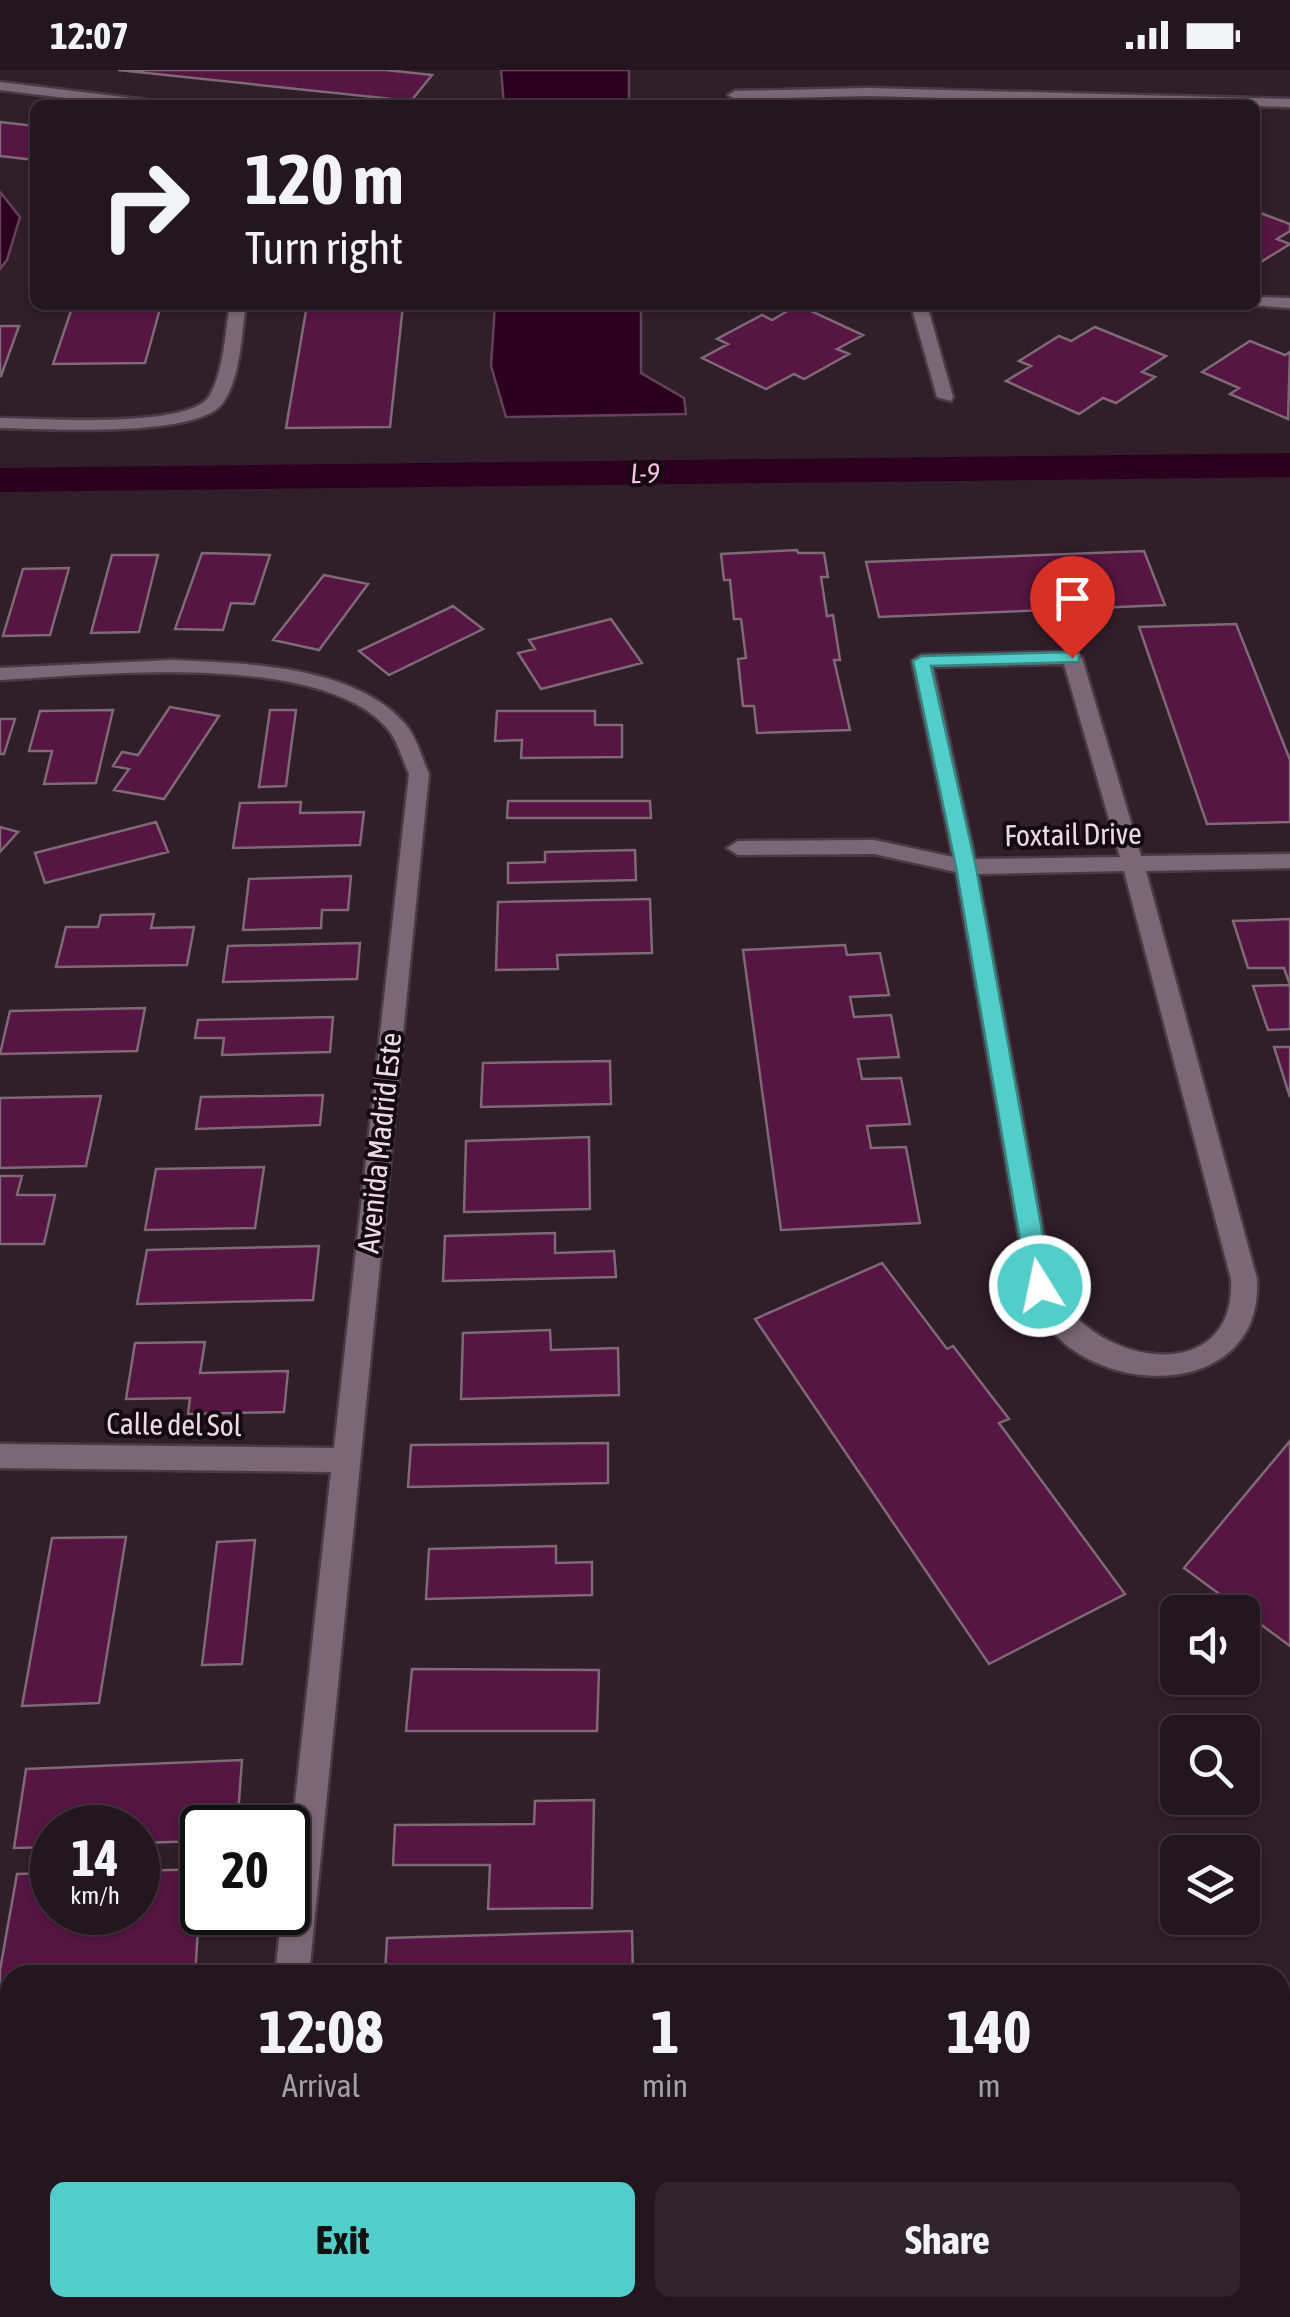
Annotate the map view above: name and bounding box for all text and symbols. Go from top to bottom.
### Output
text: 12:07 [50,14,129,57]
text: 120 m [245,139,404,219]
icon: right [80,140,210,270]
text: Turn right [245,222,403,274]
water label: L-9 [630,457,660,489]
pin [1030,556,1115,659]
icon: arrive [1045,571,1100,626]
street label: Foxtail Drive [1004,816,1142,852]
street label: Avenida Madrid Este [351,1031,408,1255]
position arrow [988,1234,1092,1338]
street label: Calle del Sol [106,1406,242,1442]
map controls [1160,1595,1260,1935]
button: sound [1160,1595,1260,1695]
button: search [1160,1715,1260,1815]
speed limit sign: 20 [180,1805,310,1935]
text: 14 [71,1829,118,1887]
button: layers [1160,1835,1260,1935]
text: km/h [70,1881,120,1909]
text: 12:08 [259,1997,383,2066]
text: 1 [651,1997,679,2066]
text: 140 [947,1997,1031,2066]
text: Arrival [282,2067,360,2104]
text: min [642,2067,688,2104]
text: m [977,2067,1001,2104]
button: Exit [50,2182,635,2297]
button: Share [655,2182,1240,2297]

